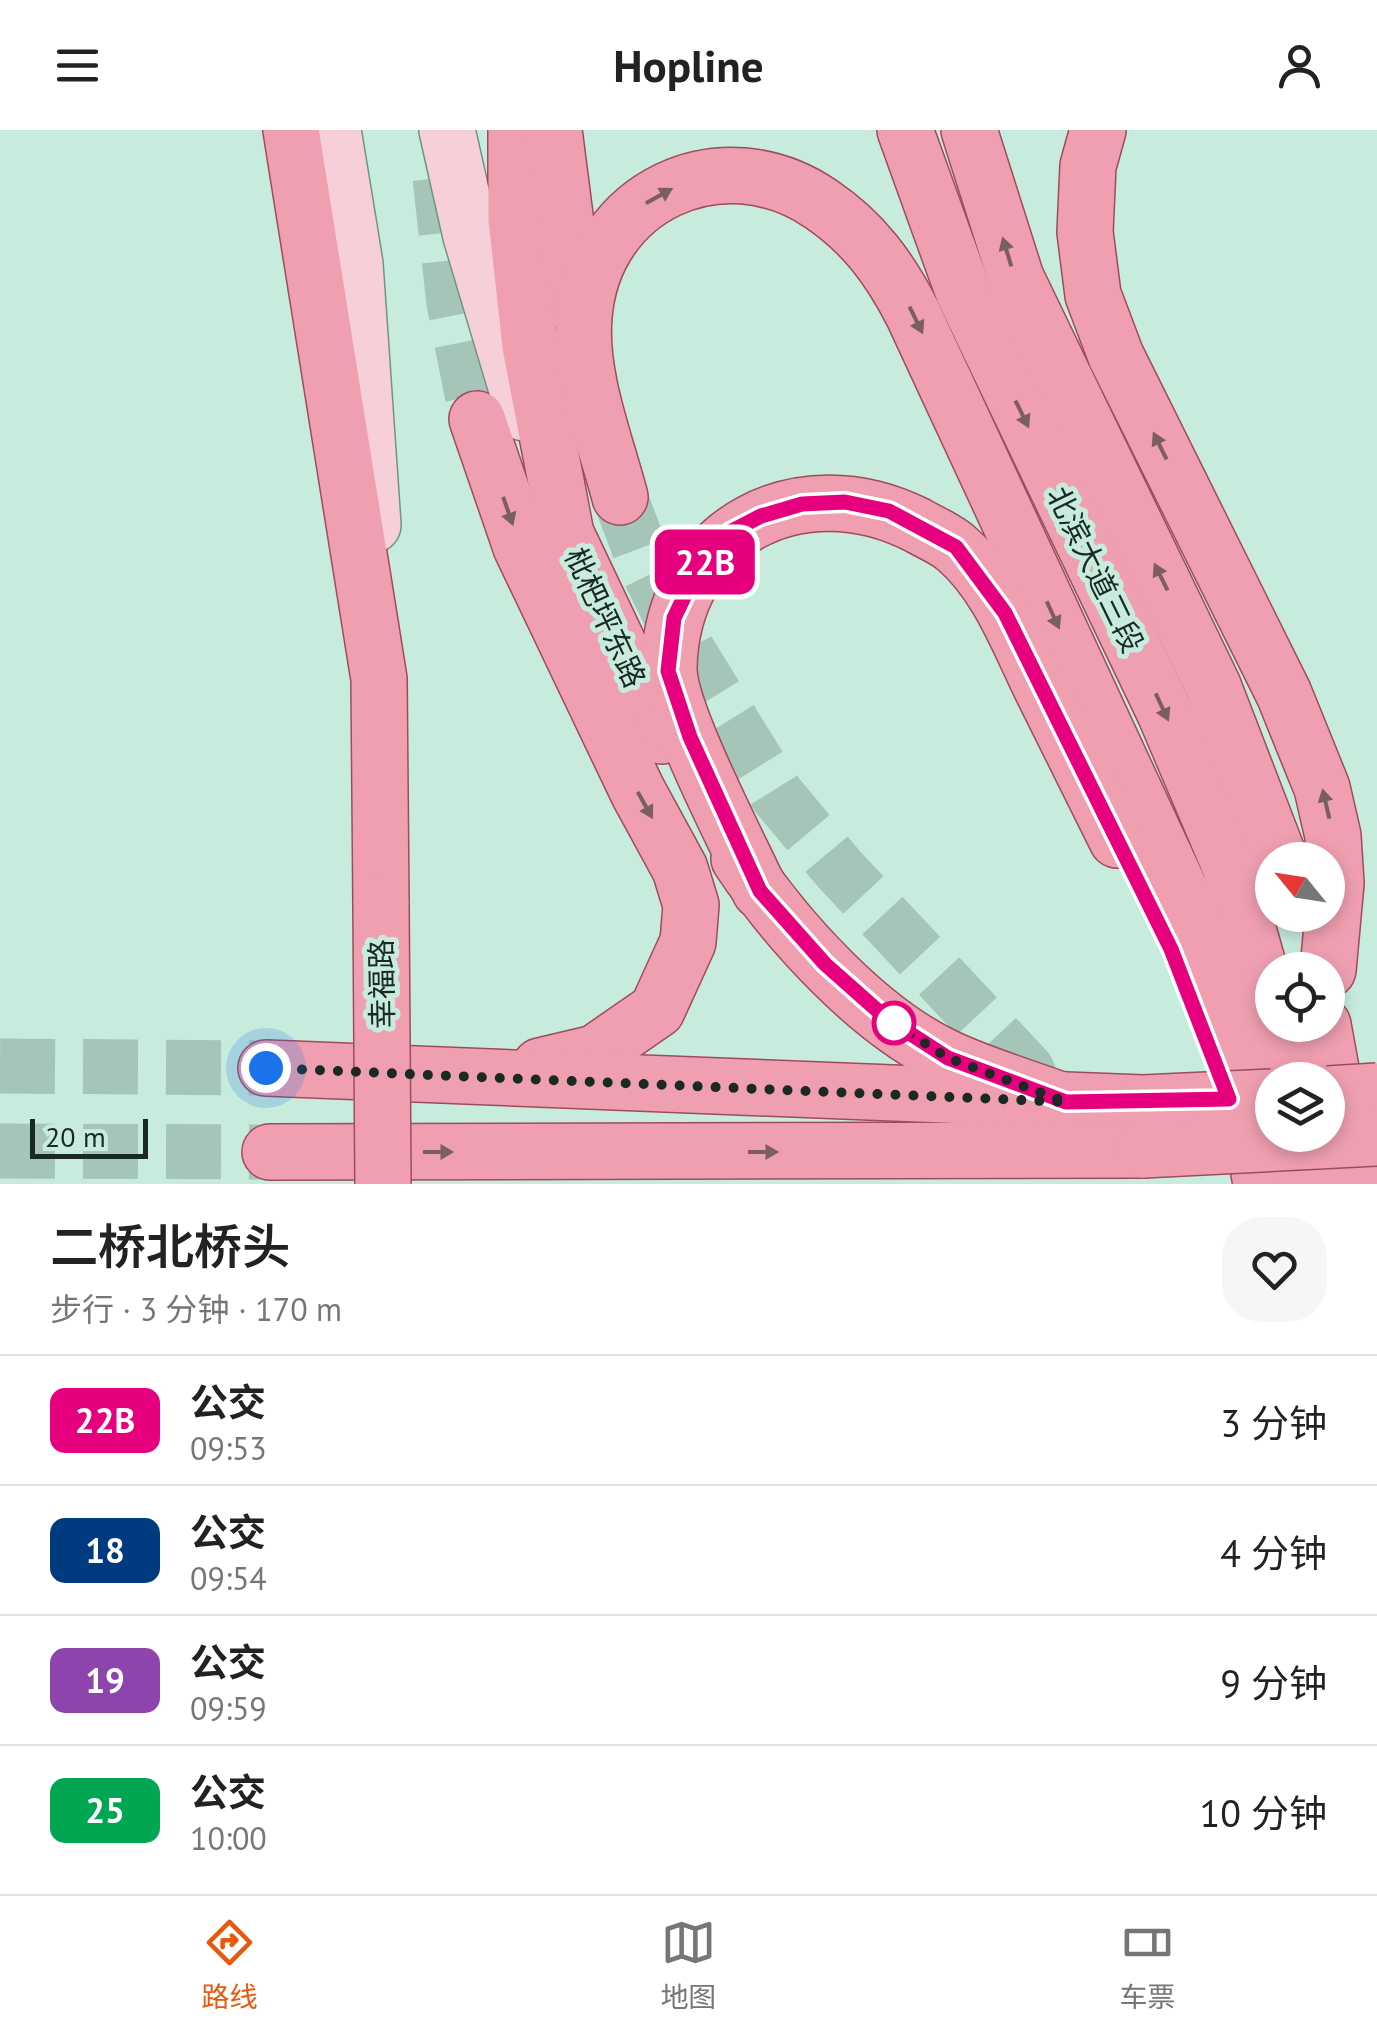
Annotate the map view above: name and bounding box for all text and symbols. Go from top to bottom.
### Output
text: Hopline [613,36,764,94]
icon: menu [50,38,105,93]
icon: person [1272,38,1327,93]
one-way arrow [644,187,673,204]
one-way arrow [999,236,1014,266]
one-way arrow [907,306,924,335]
one-way arrow [1013,400,1030,429]
one-way arrow [1152,431,1169,460]
street label: 北滨大道三段 [1039,480,1153,658]
one-way arrow [502,496,517,526]
line badge: 22B [648,530,762,594]
text: 22B [675,539,735,585]
street label: 枇杷坪东路 [557,541,655,693]
one-way arrow [1152,562,1169,591]
one-way arrow [1044,601,1061,630]
one-way arrow [1154,692,1170,722]
one-way arrow [1318,788,1333,819]
one-way arrow [637,791,654,820]
north arrow [1255,842,1345,932]
map controls [1255,842,1345,1152]
street label: 幸福路 [361,939,401,1029]
button: locate [1255,952,1345,1042]
unlabelled marker [873,1002,915,1044]
your location [241,1043,291,1093]
button: layers [1255,1062,1345,1152]
scale bar [30,1114,148,1158]
text: 20 m [45,1118,106,1155]
one-way arrow [422,1144,454,1160]
one-way arrow [747,1144,779,1160]
text: 二桥北桥头 [50,1215,290,1277]
button: heart [1222,1217,1327,1322]
text: 步行 · 3 分钟 · 170 m [50,1288,342,1330]
text: 公交 [190,1377,266,1426]
text: 22B [75,1397,135,1443]
text: 3 分钟 [1220,1398,1327,1447]
text: 09:53 [190,1427,267,1469]
text: 公交 [190,1507,266,1556]
text: 18 [85,1527,125,1573]
text: 4 分钟 [1220,1528,1327,1577]
text: 09:54 [190,1557,267,1599]
text: 公交 [190,1637,266,1686]
text: 19 [85,1657,125,1703]
text: 9 分钟 [1220,1658,1327,1707]
text: 09:59 [190,1687,267,1729]
text: 公交 [190,1767,266,1816]
text: 25 [85,1787,125,1833]
text: 10 分钟 [1199,1788,1327,1837]
text: 10:00 [190,1817,267,1859]
tab: 路线 [201,1915,258,2015]
tab: 地图 [660,1915,717,2015]
tab: 车票 [1119,1915,1176,2015]

